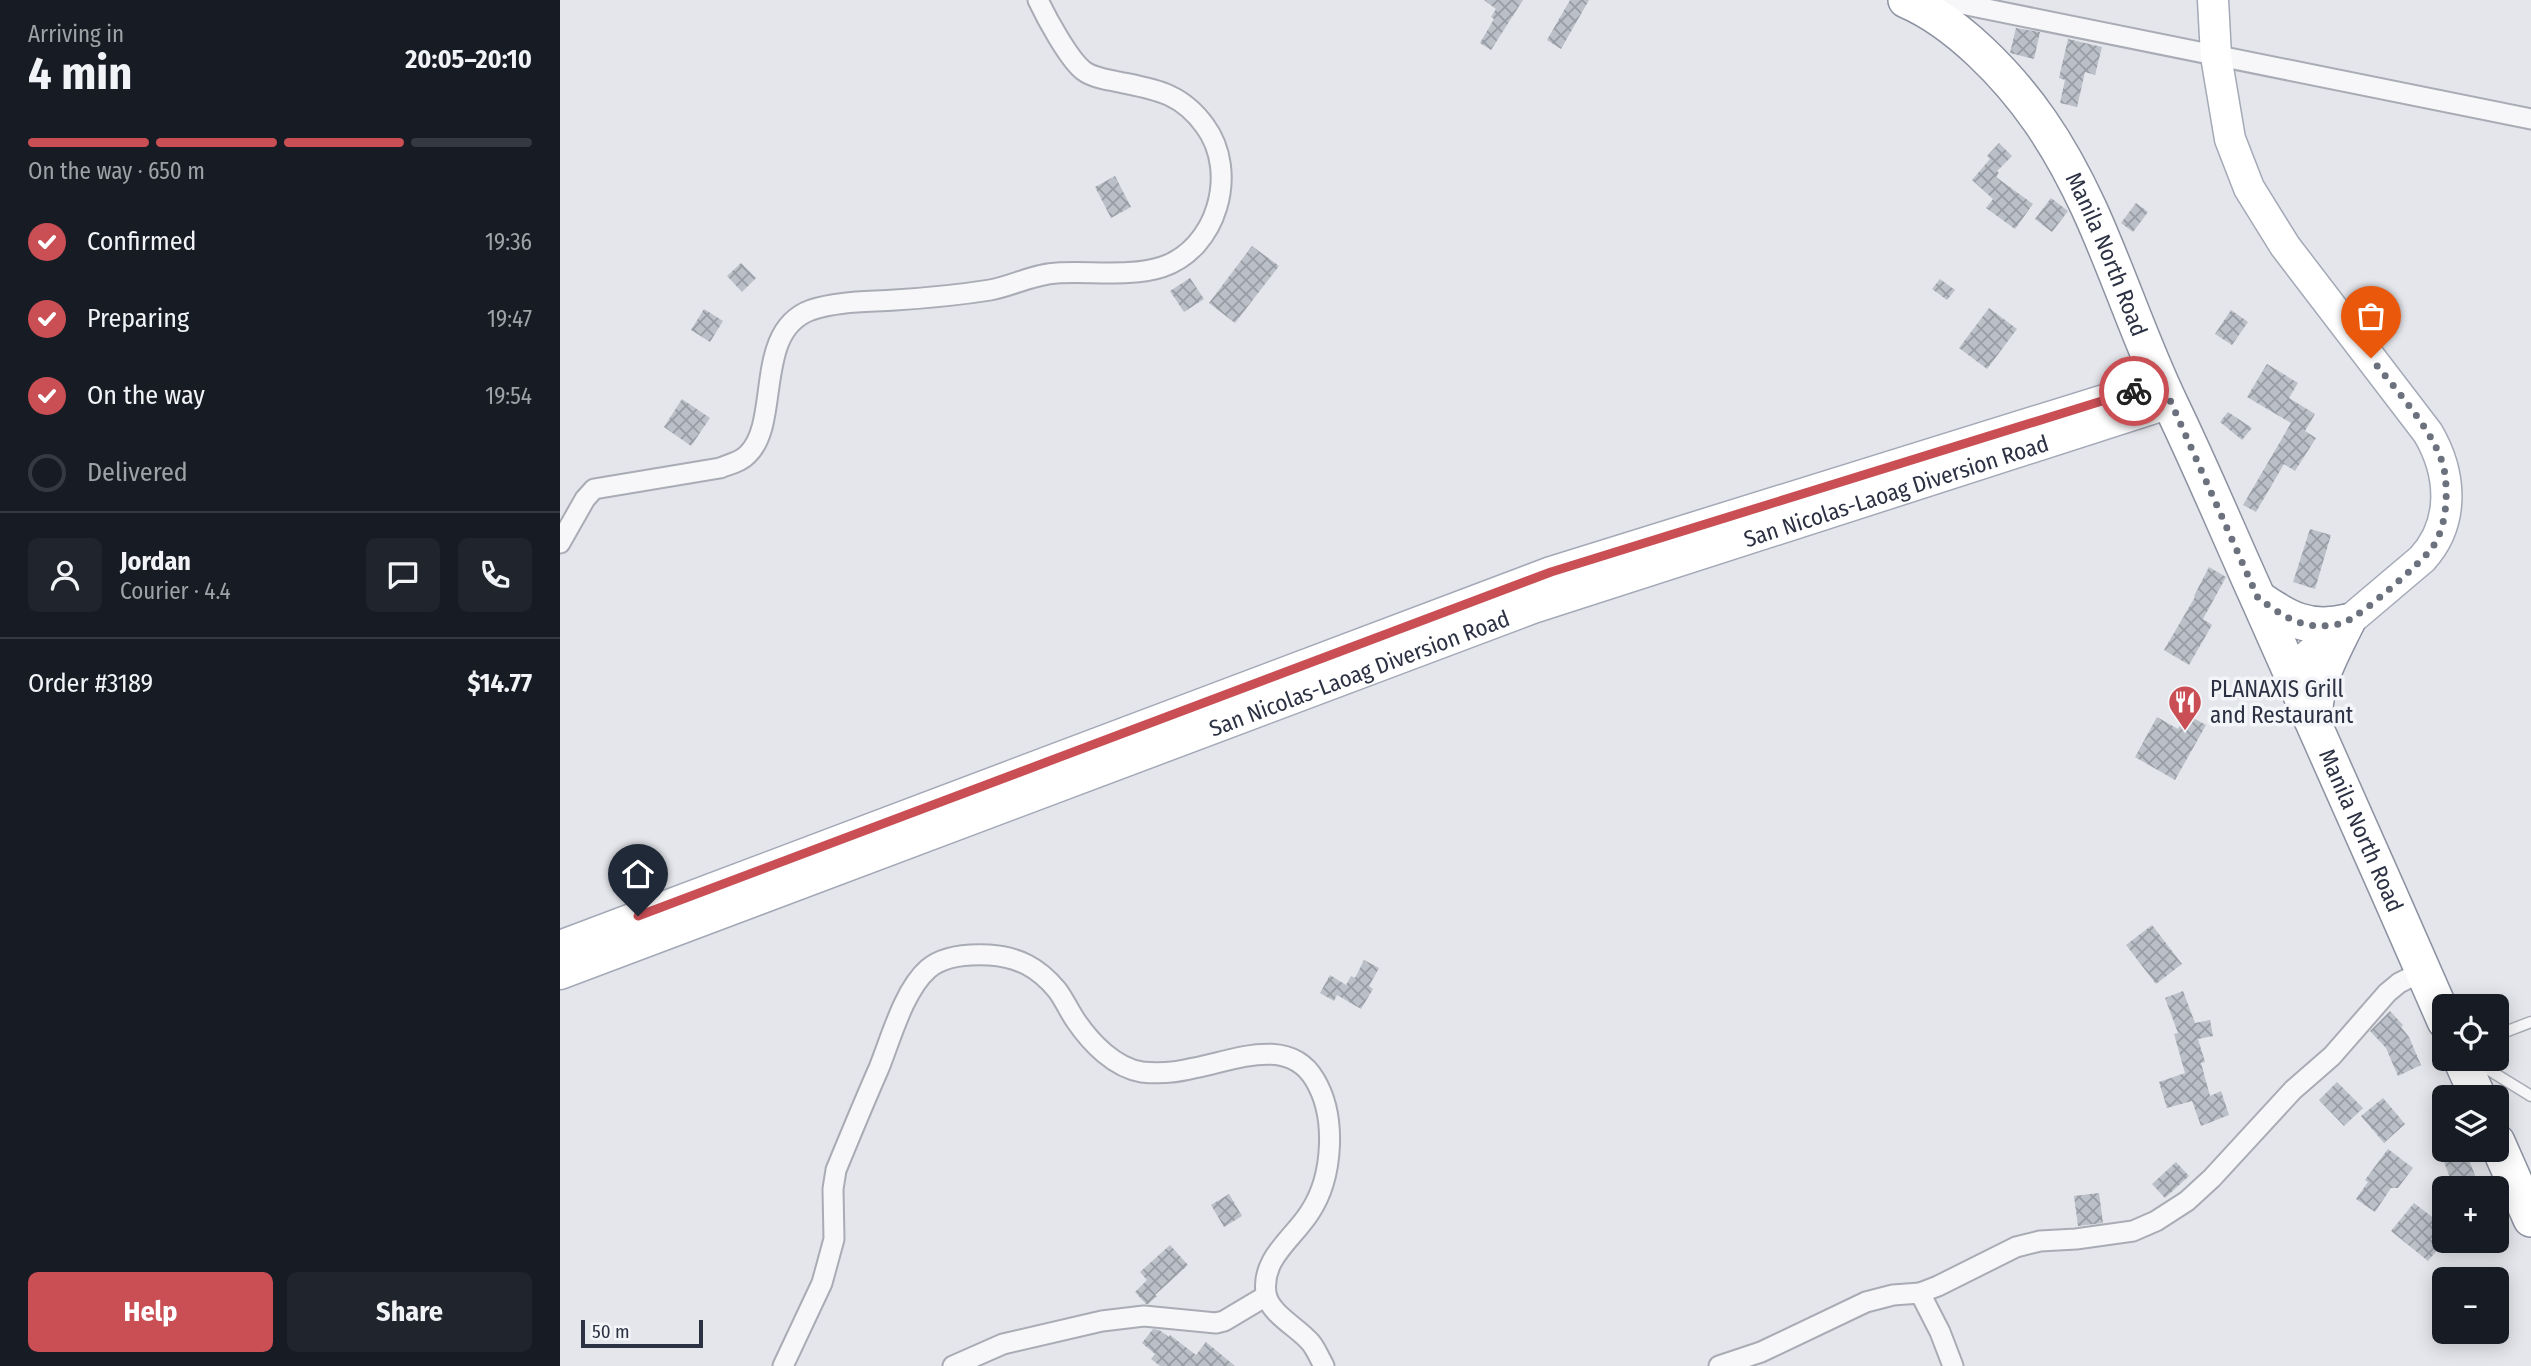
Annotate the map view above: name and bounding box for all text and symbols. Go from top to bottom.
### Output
text: Arriving in [28,20,124,48]
text: 20:05–20:10 [405,44,532,75]
text: 4 min [28,46,132,101]
text: On the way · 650 m [28,157,205,185]
street label: Manila North Road [2060,168,2154,340]
icon: check [28,223,66,261]
text: Confirmed [87,226,197,257]
text: 19:36 [485,228,532,256]
pin [2341,286,2401,358]
icon: bag [2352,297,2390,335]
icon: check [28,300,66,338]
text: Preparing [87,303,189,334]
text: 19:47 [487,305,532,333]
courier [2099,356,2169,426]
icon: bike [2115,372,2153,410]
icon: check [28,377,66,415]
text: On the way [87,380,205,411]
text: 19:54 [485,382,532,410]
street label: San Nicolas-Laoag Diversion Road [1740,429,2052,553]
text: Delivered [87,457,188,488]
button: person [28,538,102,612]
button: chat [366,538,440,612]
button: phone [458,538,532,612]
text: Jordan [120,546,191,577]
text: Courier · 4.4 [120,577,231,605]
street label: San Nicolas-Laoag Diversion Road [1205,604,1513,743]
text: Order #3189 [28,668,153,699]
text: $14.77 [467,668,532,699]
place label: PLANAXIS Grill and Restaurant [2210,675,2354,729]
restaurant icon: PLANAXIS Grill and Restaurant [2166,683,2204,732]
street label: Manila North Road [2313,745,2409,916]
pin [608,844,668,916]
icon: home [619,855,657,893]
map controls [2432,994,2509,1344]
button: locate [2432,994,2509,1071]
button: layers [2432,1085,2509,1162]
button: + [2432,1176,2509,1253]
button: − [2432,1267,2509,1344]
button: Help [28,1272,273,1352]
button: Share [287,1272,532,1352]
scale bar [581,1317,704,1349]
text: 50 m [592,1320,630,1343]

